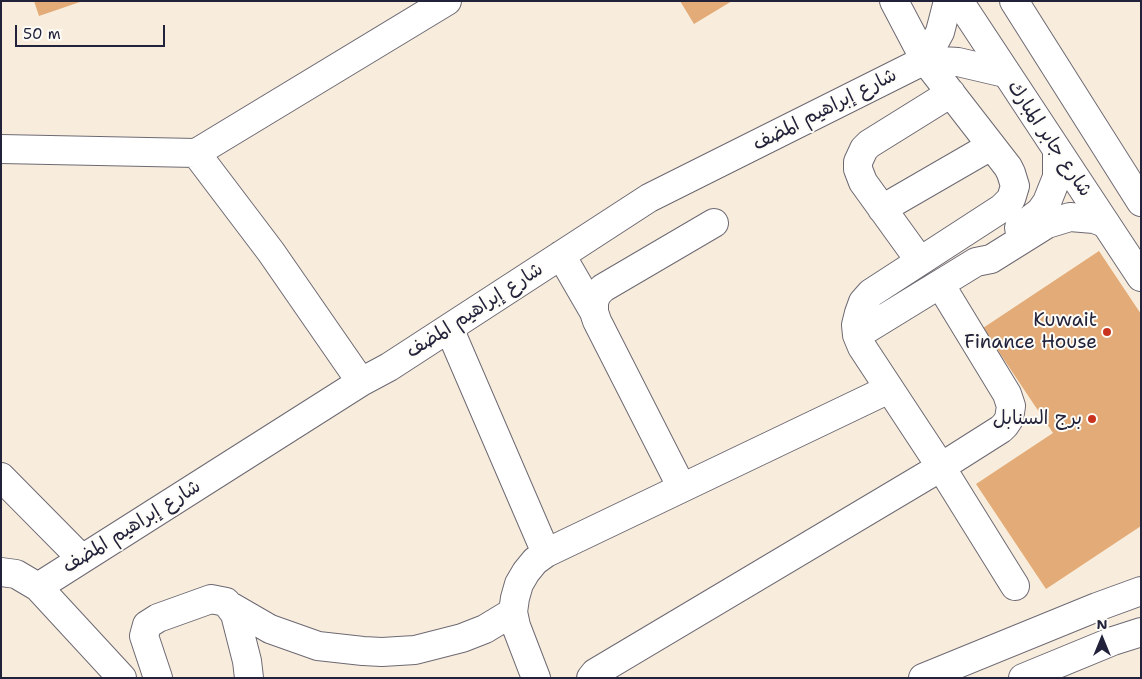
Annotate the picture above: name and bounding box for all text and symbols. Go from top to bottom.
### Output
scale bar [18,15,168,47]
text: 50 m [23,24,61,44]
street label: شارع إبراهيم المضف [749,64,901,156]
street label: شارع جابر المبارك [1002,77,1096,201]
street label: شارع إبراهيم المضف [402,258,548,364]
place label: Kuwait Finance House [964,310,1097,354]
marker: Kuwait Finance House [1101,326,1113,338]
place label: برج السنابل [993,408,1082,430]
marker: برج السنابل [1086,413,1098,425]
street label: شارع إبراهيم المضف [59,475,205,579]
north arrow [1077,614,1127,664]
text: N [1096,615,1108,633]

